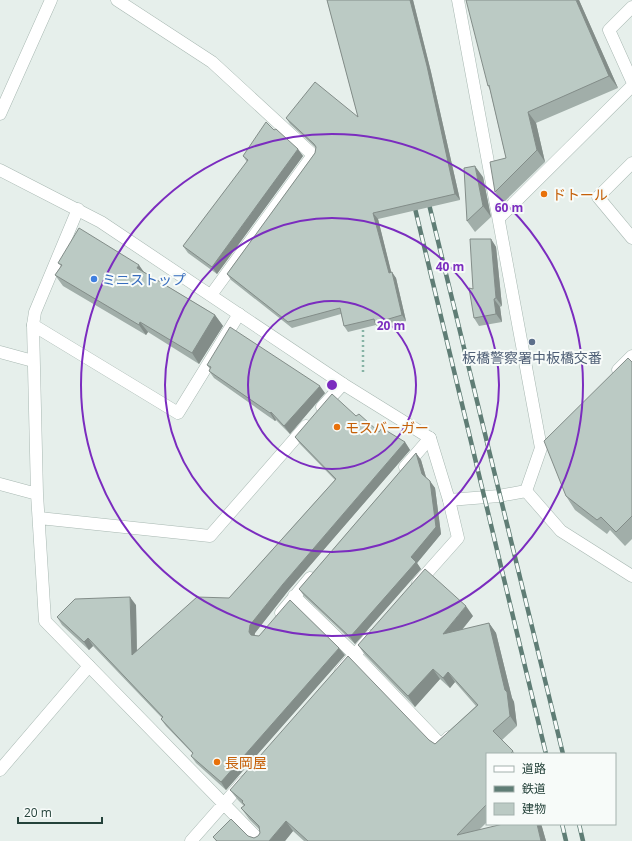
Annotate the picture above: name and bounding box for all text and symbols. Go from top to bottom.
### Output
place label: ドトール [552,185,608,204]
marker: ドトール [539,189,549,199]
text: 60 m [495,199,523,216]
text: 40 m [436,258,464,275]
place label: ミニストップ [102,270,186,289]
marker: ミニストップ [89,274,99,284]
text: 20 m [377,317,405,334]
marker: 板橋警察署中板橋交番 [527,337,537,347]
place label: 板橋警察署中板橋交番 [462,348,602,367]
centre of rings [325,378,339,392]
place label: モスバーガー [345,418,429,437]
marker: モスバーガー [332,422,342,432]
place label: 長岡屋 [225,753,267,772]
legend [486,753,616,825]
marker: 長岡屋 [212,757,222,767]
text: 道路 [522,760,546,777]
text: 鉄道 [522,780,546,797]
scale bar [18,799,102,825]
text: 建物 [522,800,546,817]
text: 20 m [24,804,52,821]

